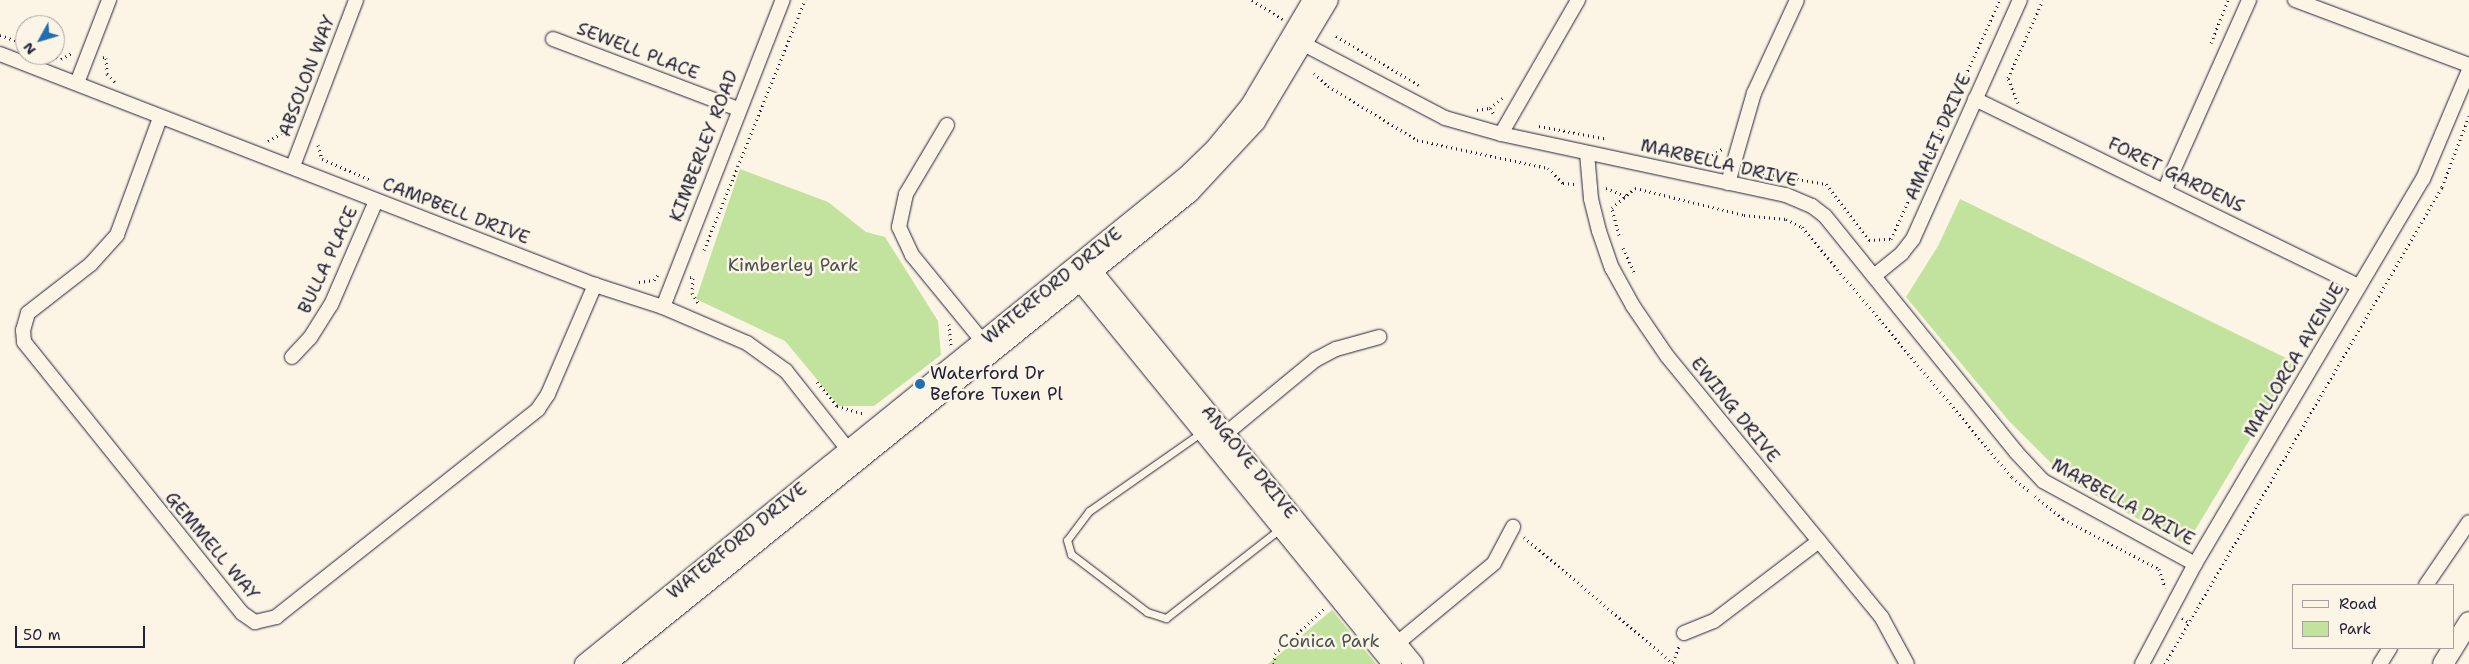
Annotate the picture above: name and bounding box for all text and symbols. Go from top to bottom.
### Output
street label: ABSOLON WAY [274,12,340,140]
north arrow [15,15,65,65]
street label: SEWELL PLACE [574,18,702,84]
text: N [19,39,40,59]
street label: KIMBERLEY ROAD [665,67,743,225]
street label: AMALFI DRIVE [1900,70,1976,204]
street label: FORET GARDENS [2104,133,2248,217]
street label: MARBELLA DRIVE [1638,134,1800,192]
street label: CAMPBELL DRIVE [379,173,533,249]
street label: BULLA PLACE [294,203,362,317]
street label: WATERFORD DRIVE [978,223,1126,349]
park label: Kimberley Park [728,254,858,276]
street label: MALLORCA AVENUE [2239,279,2349,441]
street label: EWING DRIVE [1686,353,1784,467]
place label: Waterford Dr Before Tuxen Pl [930,363,1063,406]
marker: Waterford Dr Before Tuxen Pl [914,378,926,390]
street label: ANGOVE DRIVE [1197,401,1301,523]
street label: MARBELLA DRIVE [2048,454,2198,550]
street label: WATERFORD DRIVE [663,478,811,604]
street label: GEMMELL WAY [160,487,264,605]
legend [2292,584,2454,649]
text: Road [2339,594,2377,614]
scale bar [18,616,148,648]
text: Park [2339,619,2371,639]
text: 50 m [23,625,61,645]
park label: Conica Park [1278,630,1380,652]

